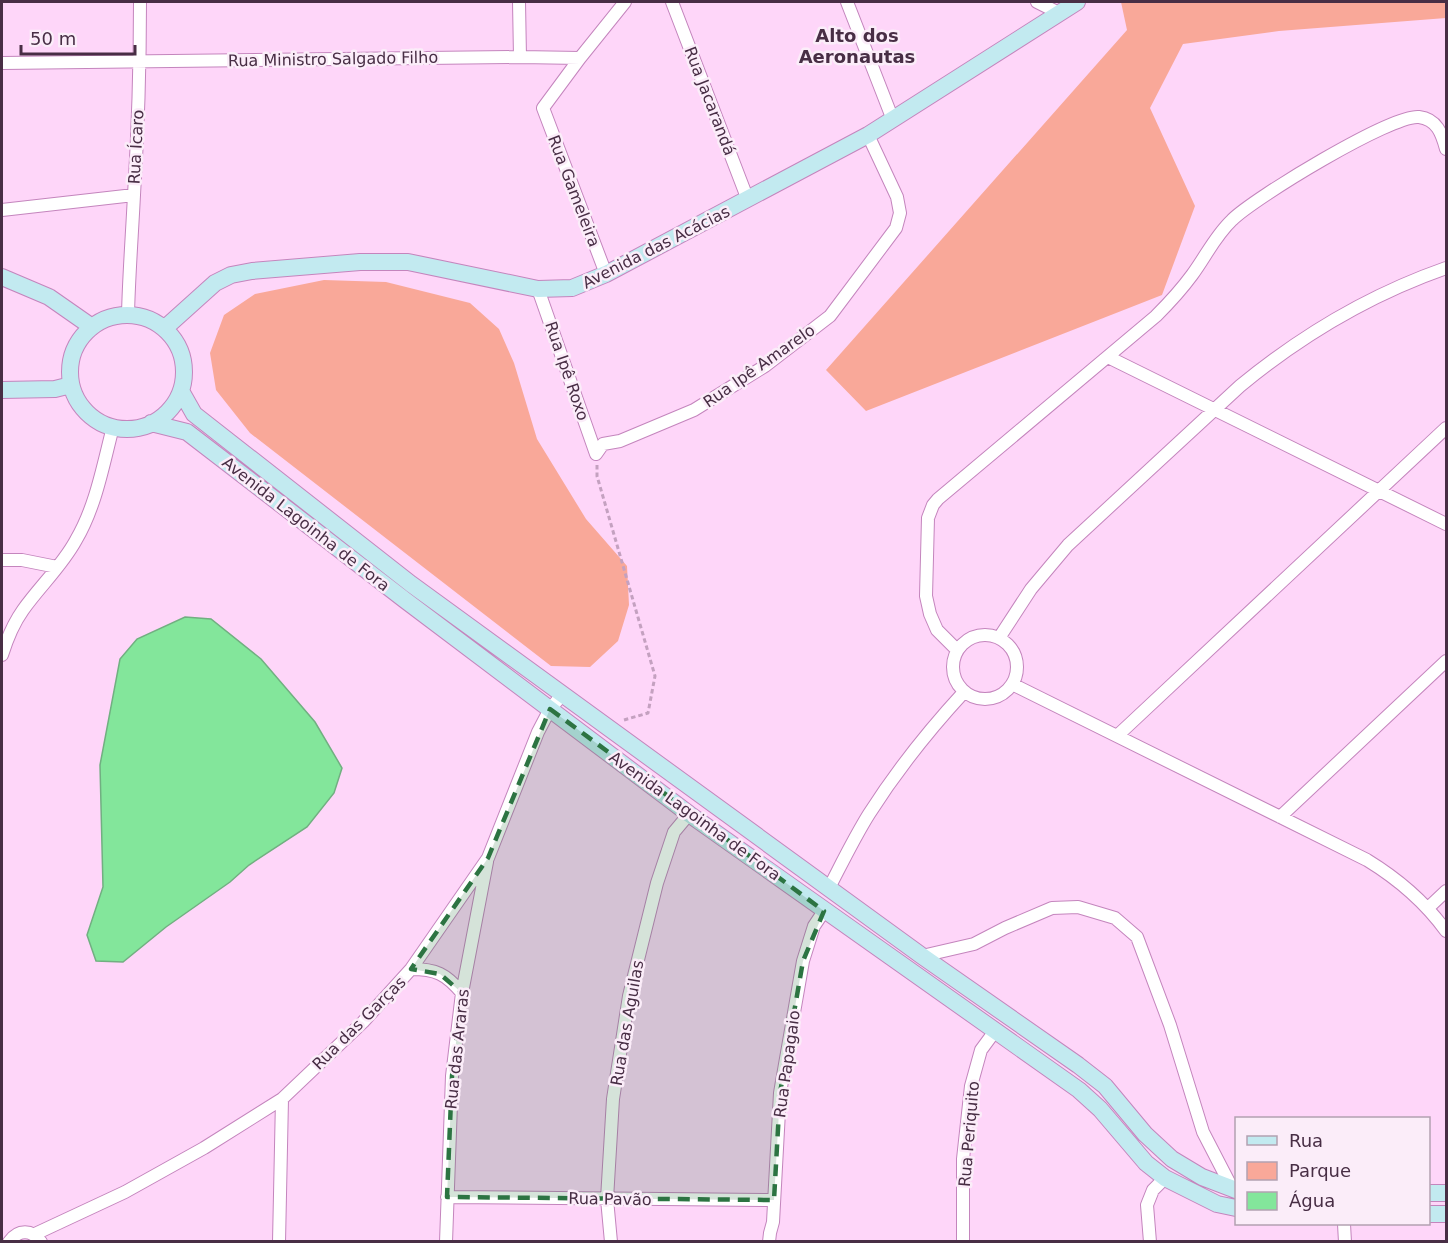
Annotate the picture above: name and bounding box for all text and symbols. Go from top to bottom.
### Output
scale bar [21,18,135,56]
district label: Alto dos Aeronautas [799,25,915,67]
text: 50 m [30,28,76,49]
street label: Rua Jacarandá [681,44,739,158]
street label: Rua Ministro Salgado Filho [228,48,438,70]
street label: Rua Ícaro [125,109,147,185]
street label: Rua Gameleira [544,132,604,250]
street label: Avenida das Acácias [579,202,733,292]
street label: Rua Ipê Roxo [541,319,593,423]
street label: Rua Ipê Amarelo [700,320,818,412]
street label: Avenida Lagoinha de Fora [219,453,393,595]
street label: Avenida Lagoinha de Fora [606,747,784,885]
street label: Rua das Aguilas [607,959,647,1087]
street label: Rua das Garças [308,972,410,1074]
street label: Rua das Araras [441,988,473,1110]
street label: Rua Papagaio [770,1009,804,1119]
street label: Rua Periquito [955,1080,983,1188]
legend [1235,1117,1430,1225]
text: Rua [1289,1130,1323,1151]
text: Parque [1289,1160,1351,1181]
street label: Rua Pavão [568,1189,652,1209]
text: Água [1289,1190,1335,1211]

